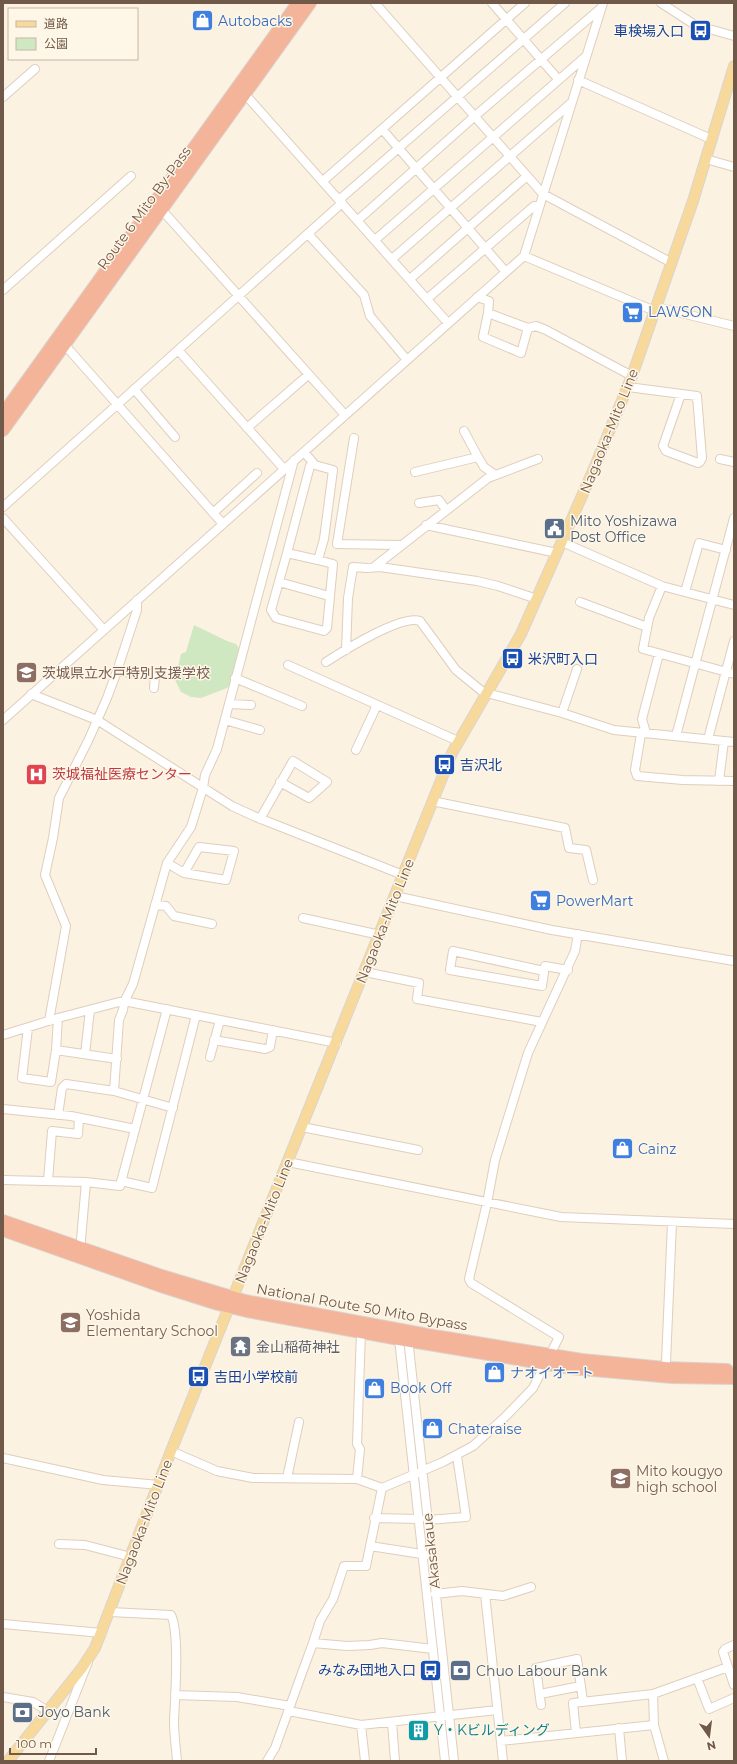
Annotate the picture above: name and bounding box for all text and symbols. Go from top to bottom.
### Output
legend [8,8,138,60]
shop icon: Autobacks [190,8,216,34]
place label: Autobacks [218,12,292,30]
text: 道路 [44,16,68,31]
bus stop icon: 車検場入口 [687,18,713,44]
place label: 車検場入口 [614,22,684,40]
text: 公園 [44,36,68,51]
street label: Route 6 Mito By-Pass [93,143,195,273]
supermarket icon: LAWSON [619,299,645,325]
place label: LAWSON [648,303,713,321]
street label: Nagaoka-Mito Line [576,366,642,496]
place label: Mito Yoshizawa Post Office [570,512,677,546]
public building icon: Mito Yoshizawa Post Office [542,516,568,542]
bus stop icon: 米沢町入口 [499,646,525,672]
place label: 米沢町入口 [528,650,598,668]
school or university icon: 茨城県立水戸特別支援学校 [14,660,40,686]
place label: 茨城県立水戸特別支援学校 [42,664,210,682]
bus stop icon: 吉沢北 [431,752,457,778]
place label: 吉沢北 [460,756,502,774]
hospital icon: 茨城福祉医療センター [23,761,49,787]
place label: 茨城福祉医療センター [52,765,192,783]
street label: Nagaoka-Mito Line [352,856,418,986]
supermarket icon: PowerMart [527,888,553,914]
place label: PowerMart [556,892,634,910]
shop icon: Cainz [610,1136,636,1162]
place label: Cainz [638,1140,676,1158]
street label: Nagaoka-Mito Line [231,1156,297,1286]
street label: National Route 50 Mito Bypass [255,1280,469,1334]
place label: Yoshida Elementary School [86,1306,218,1340]
school or university icon: Yoshida Elementary School [57,1310,83,1336]
temple icon: 金山稲荷神社 [228,1334,254,1360]
place label: 金山稲荷神社 [256,1338,340,1356]
shop icon: ナオイオート [481,1360,507,1386]
bus stop icon: 吉田小学校前 [185,1364,211,1390]
place label: ナオイオート [510,1364,594,1382]
place label: 吉田小学校前 [214,1368,298,1386]
shop icon: Book Off [362,1375,388,1401]
place label: Book Off [390,1379,453,1397]
shop icon: Chateraise [420,1416,446,1442]
place label: Chateraise [448,1420,522,1438]
street label: Nagaoka-Mito Line [112,1457,176,1587]
place label: Mito kougyo high school [636,1462,723,1496]
school or university icon: Mito kougyo high school [607,1466,633,1492]
street label: Akasakaue [418,1512,444,1590]
bus stop icon: みなみ団地入口 [418,1657,444,1683]
bank icon: Chuo Labour Bank [448,1658,474,1684]
place label: みなみ団地入口 [318,1661,416,1679]
place label: Chuo Labour Bank [476,1662,608,1680]
bank icon: Joyo Bank [9,1699,35,1725]
place label: Joyo Bank [37,1703,111,1721]
north arrow [689,1716,729,1756]
building icon: Y・Kビルディング [405,1717,431,1743]
place label: Y・Kビルディング [434,1721,550,1739]
scale bar [10,1730,96,1756]
text: 100 m [16,1736,52,1751]
text: N [705,1738,717,1754]

